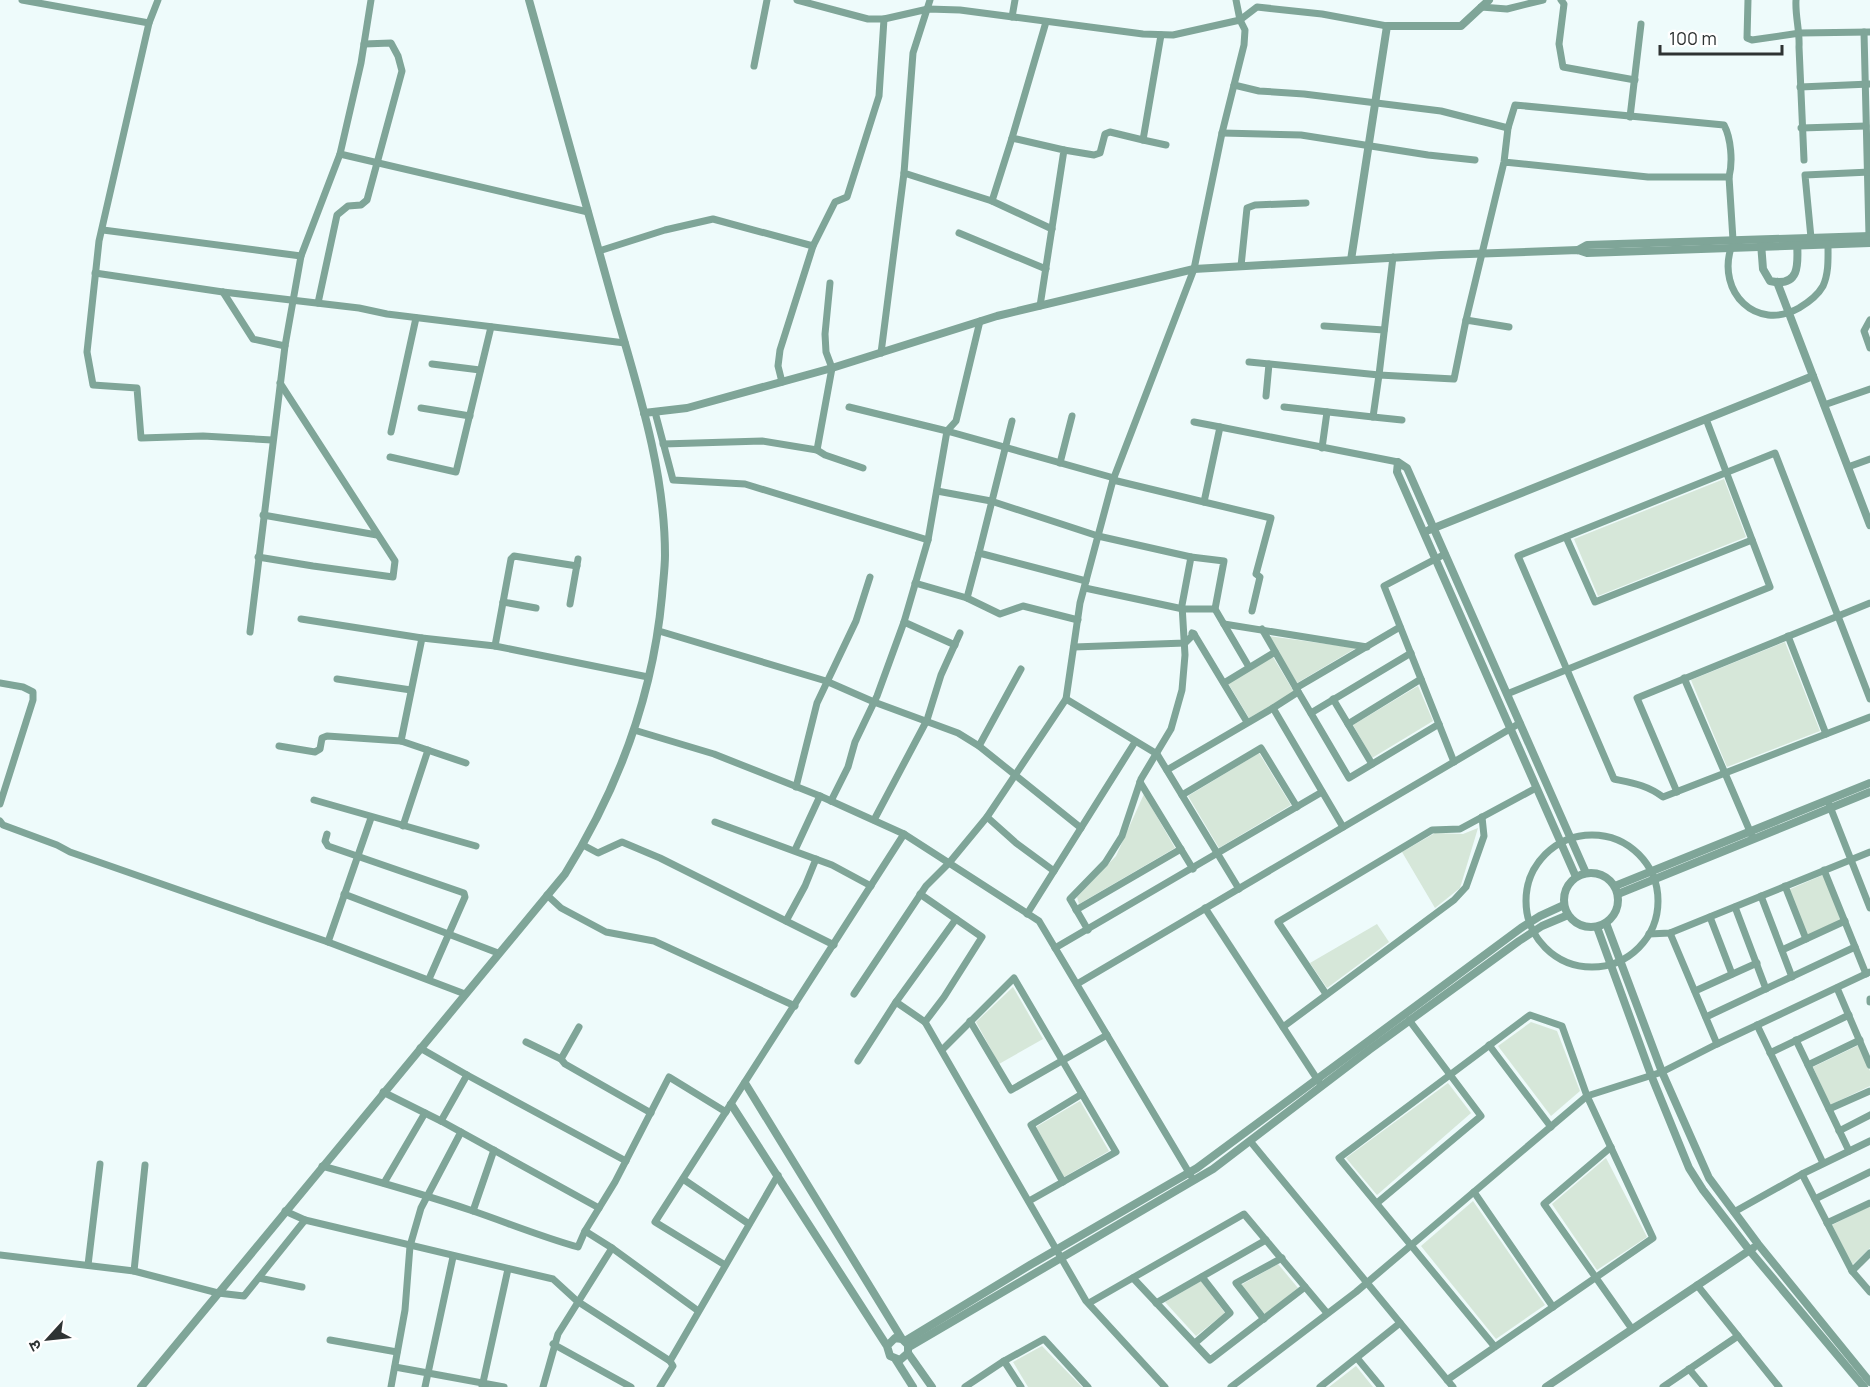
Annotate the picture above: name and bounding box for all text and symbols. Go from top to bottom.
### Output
scale bar [1660,18,1782,56]
text: 100 m [1669,26,1717,50]
north arrow [18,1309,78,1369]
text: उ [22,1336,47,1355]

